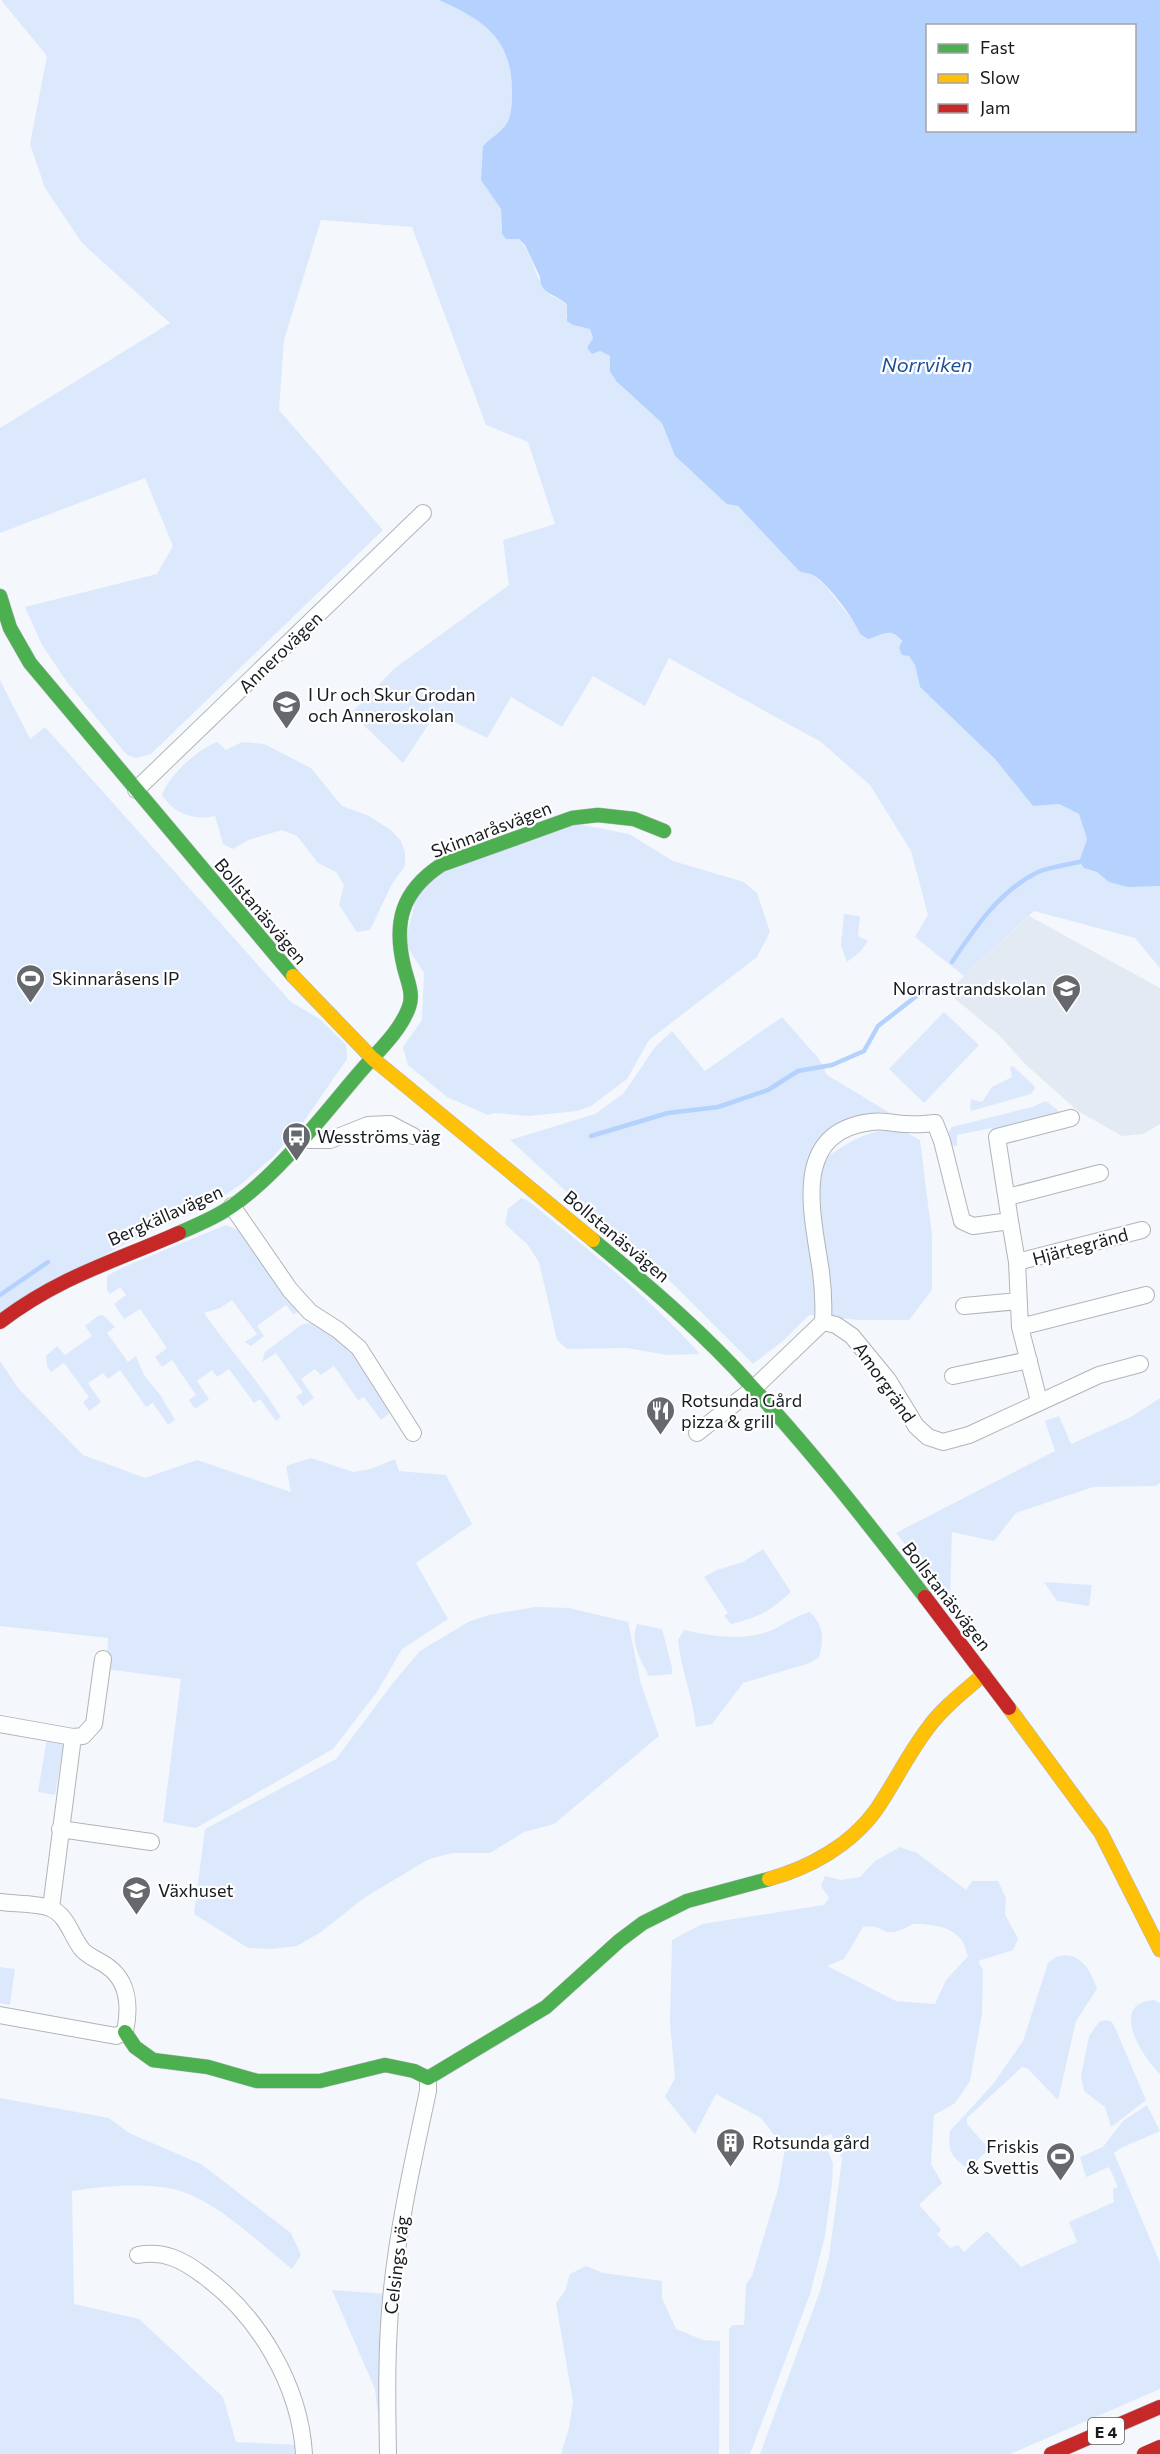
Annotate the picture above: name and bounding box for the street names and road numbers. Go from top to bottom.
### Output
street label: Annerovägen [234,607,326,697]
street label: Skinnaråsvägen [428,796,554,862]
street label: Bollstanäsvägen [210,853,312,969]
street label: Bergkällavägen [104,1180,226,1250]
street label: Bollstanäsvägen [559,1185,675,1287]
street label: Hjärtegränd [1030,1223,1130,1269]
street label: Amorgränd [849,1338,921,1426]
street label: Bollstanäsvägen [898,1537,996,1655]
street label: Celsings väg [379,2214,413,2316]
road number: E 4 [1088,2418,1124,2444]

